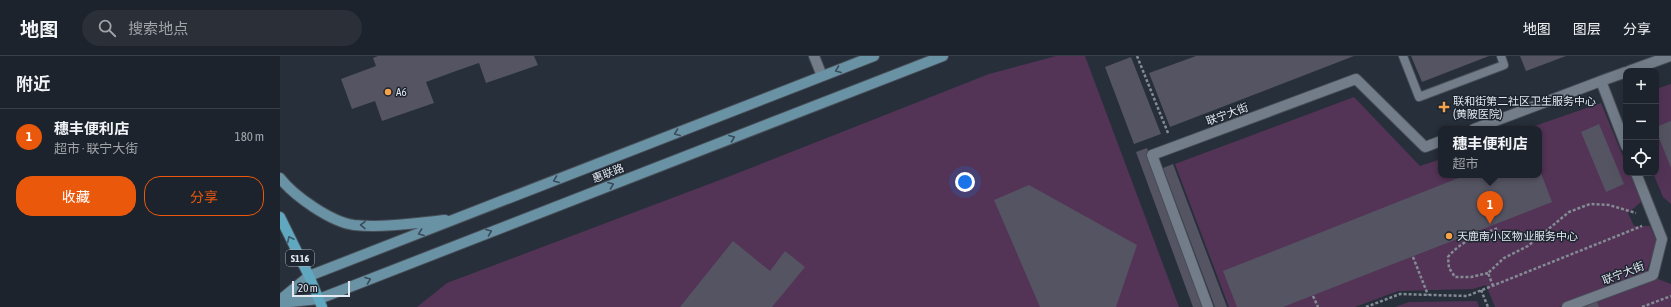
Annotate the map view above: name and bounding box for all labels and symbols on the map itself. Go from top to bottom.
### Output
one-way arrow [834,66,841,74]
place label: A6 [396,86,407,98]
marker: A6 [383,87,393,97]
place label: 联和街第二社区卫生服务中心 (黄陂医院) [1453,95,1596,120]
street label: 联宁大街 [1204,101,1250,127]
marker: 联和街第二社区卫生服务中心 (黄陂医院) [1438,101,1450,113]
one-way arrow [674,128,681,136]
one-way arrow [728,135,735,143]
street label: 惠联路 [590,161,626,185]
your location [955,172,975,192]
one-way arrow [553,175,561,183]
one-way arrow [607,182,614,190]
pin: 1 [1477,191,1503,224]
one-way arrow [360,221,366,229]
one-way arrow [418,228,425,236]
one-way arrow [486,229,493,237]
place label: 天鹿南小区物业服务中心 [1457,230,1578,242]
marker: 天鹿南小区物业服务中心 [1444,231,1454,241]
one-way arrow [287,236,295,243]
road number: S116 [286,250,314,266]
street label: 联宁大街 [1600,260,1646,286]
one-way arrow [365,276,372,284]
scale bar [292,279,350,298]

